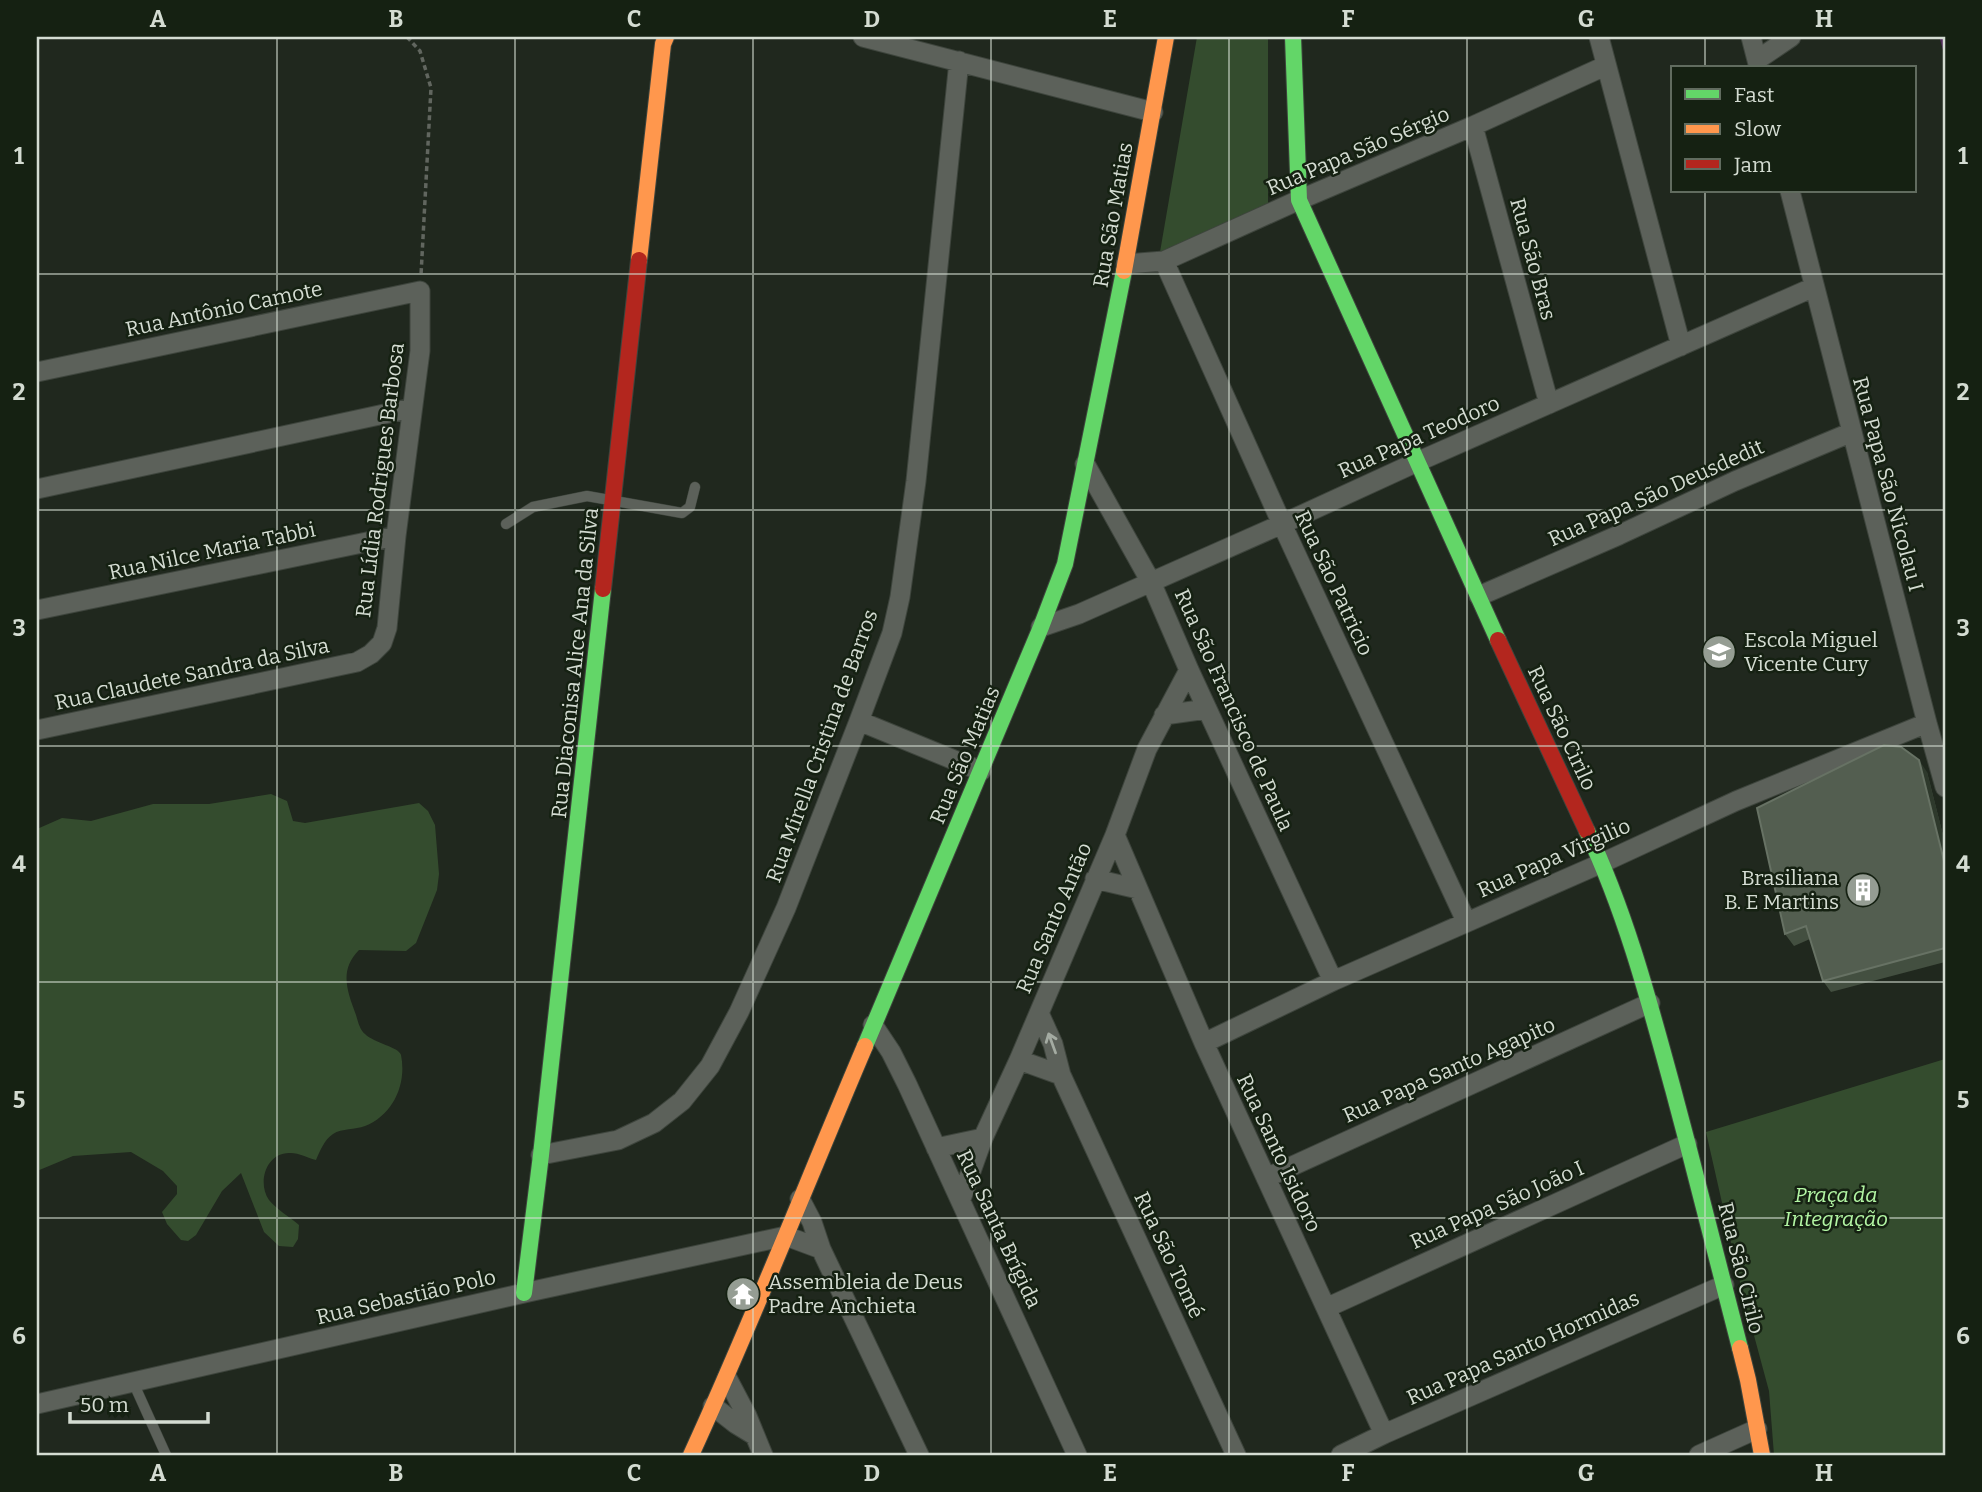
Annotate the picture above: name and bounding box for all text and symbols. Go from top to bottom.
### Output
text: A [150,5,167,33]
text: B [389,5,403,33]
text: C [627,5,641,33]
text: D [864,5,880,33]
text: E [1103,5,1117,33]
text: F [1342,5,1355,33]
text: G [1578,5,1595,33]
text: H [1815,5,1833,33]
legend [1671,66,1916,192]
text: Fast [1734,82,1775,108]
street label: Rua Papa São Sérgio [1263,101,1453,201]
text: Slow [1734,116,1781,142]
street label: Rua São Matias [1087,140,1139,290]
text: 1 [14,142,24,170]
text: 1 [1958,142,1968,170]
text: Jam [1733,152,1772,178]
street label: Rua São Bras [1504,195,1562,323]
street label: Rua Antônio Camote [123,275,325,343]
street label: Rua Lídia Rodrigues Barbosa [350,341,410,619]
street label: Rua Papa São Nicolau I [1847,374,1929,594]
text: 2 [13,378,26,406]
text: 2 [1957,378,1970,406]
street label: Rua Papa Teodoro [1334,390,1504,484]
street label: Rua Papa São Deusdedit [1544,433,1768,552]
street label: Rua Diaconisa Alice Ana da Silva [546,506,604,820]
street label: Rua São Patricio [1289,506,1379,660]
street label: Rua Nilce Maria Tabbi [106,516,318,586]
street label: Rua São Francisco de Paula [1169,585,1299,836]
street label: Rua Mirella Cristina de Barros [760,606,884,886]
text: 3 [12,614,26,642]
text: 3 [1956,614,1970,642]
place label: Escola Miguel Vicente Cury [1744,627,1878,677]
street label: Rua Claudete Sandra da Silva [52,632,332,716]
school or university icon: Escola Miguel Vicente Cury [1700,633,1738,671]
street label: Rua São Cirilo [1522,661,1602,795]
street label: Rua São Matias [924,682,1006,828]
street label: Rua Papa Virgilio [1473,813,1635,903]
street label: Rua Santo Antão [1011,839,1097,997]
text: 4 [12,850,26,878]
text: 4 [1956,850,1970,878]
place label: Brasiliana B. E Martins [1724,865,1840,915]
building icon: Brasiliana B. E Martins [1844,871,1882,909]
street label: Rua Papa Santo Agapito [1339,1011,1559,1129]
one-way arrow [1045,1033,1057,1055]
street label: Rua Santo Isidoro [1231,1070,1327,1236]
text: 5 [13,1086,25,1114]
text: 5 [1957,1086,1969,1114]
street label: Rua Santa Brígida [951,1146,1047,1313]
street label: Rua Papa São João I [1406,1155,1588,1255]
park label: Praça da Integração [1784,1182,1888,1232]
street label: Rua São Tomé [1128,1187,1210,1323]
street label: Rua São Cirilo [1712,1200,1770,1336]
street label: Rua Sebastião Polo [314,1264,498,1330]
place label: Assembleia de Deus Padre Anchieta [768,1269,963,1319]
temple icon: Assembleia de Deus Padre Anchieta [724,1275,762,1313]
street label: Rua Papa Santo Hormidas [1403,1285,1643,1411]
text: 6 [12,1322,26,1350]
text: 6 [1956,1322,1970,1350]
scale bar [70,1380,208,1424]
text: 50 m [80,1392,129,1418]
text: A [150,1459,167,1487]
text: B [389,1459,403,1487]
text: C [627,1459,641,1487]
text: D [864,1459,880,1487]
text: E [1103,1459,1117,1487]
text: F [1342,1459,1355,1487]
text: G [1578,1459,1595,1487]
text: H [1815,1459,1833,1487]

